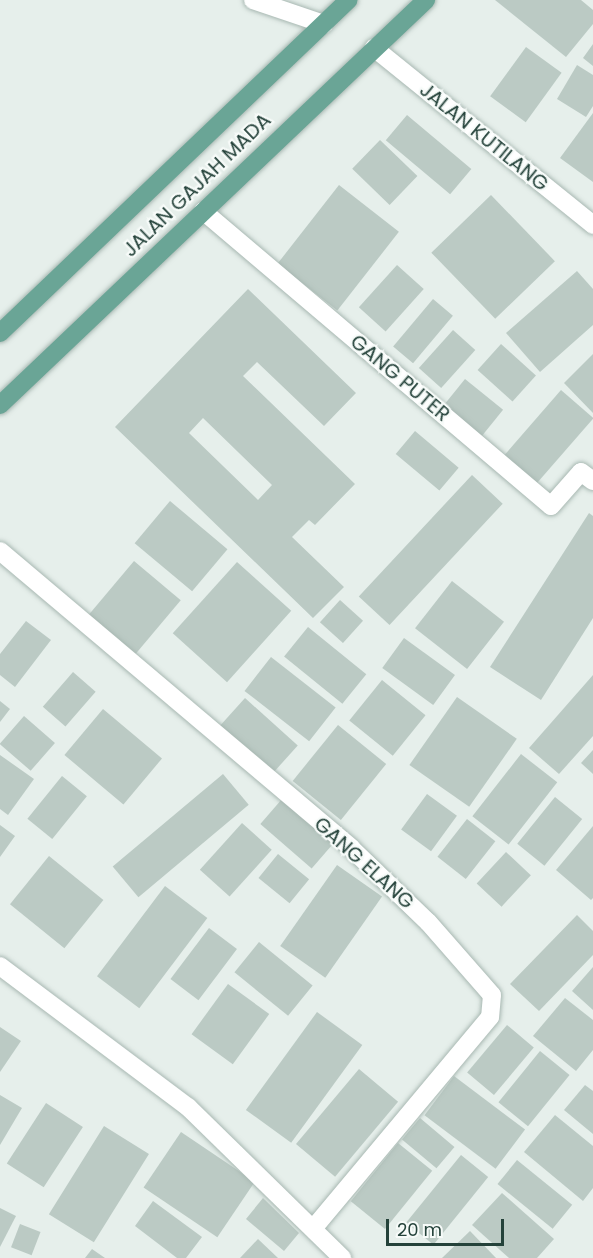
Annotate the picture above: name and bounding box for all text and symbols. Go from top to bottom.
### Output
street label: JALAN KUTILANG [415,78,553,196]
street label: JALAN GAJAH MADA [118,108,276,262]
street label: GANG PUTER [345,329,455,427]
street label: GANG ELANG [309,812,419,914]
scale bar [389,1207,508,1245]
text: 20 m [397,1217,442,1242]

